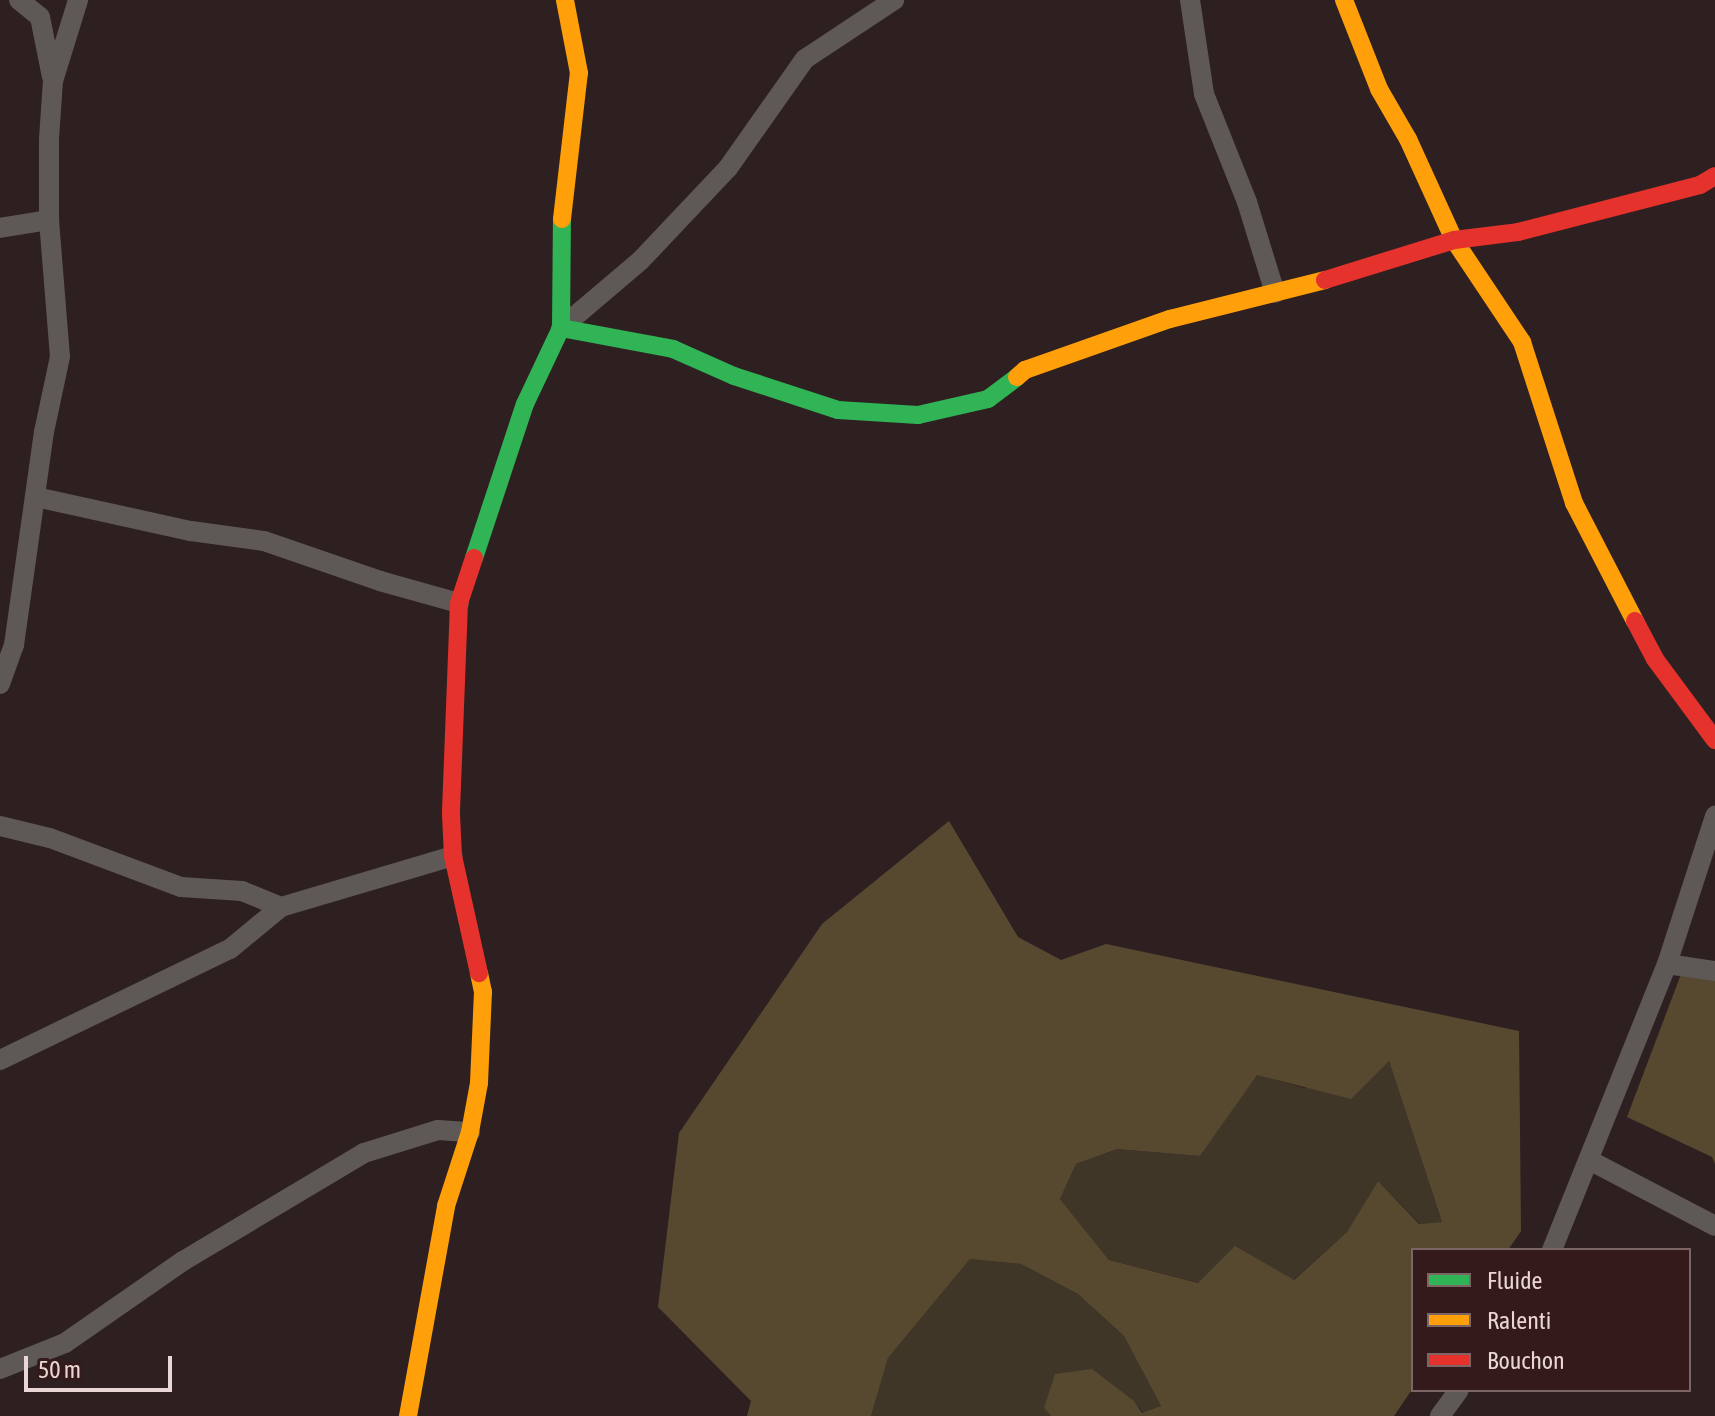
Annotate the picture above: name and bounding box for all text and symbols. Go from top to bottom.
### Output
legend [1411,1248,1691,1392]
text: Fluide [1487,1267,1542,1294]
text: Ralenti [1487,1307,1551,1334]
scale bar [28,1340,176,1390]
text: Bouchon [1487,1347,1565,1374]
text: 50 m [38,1356,81,1383]

